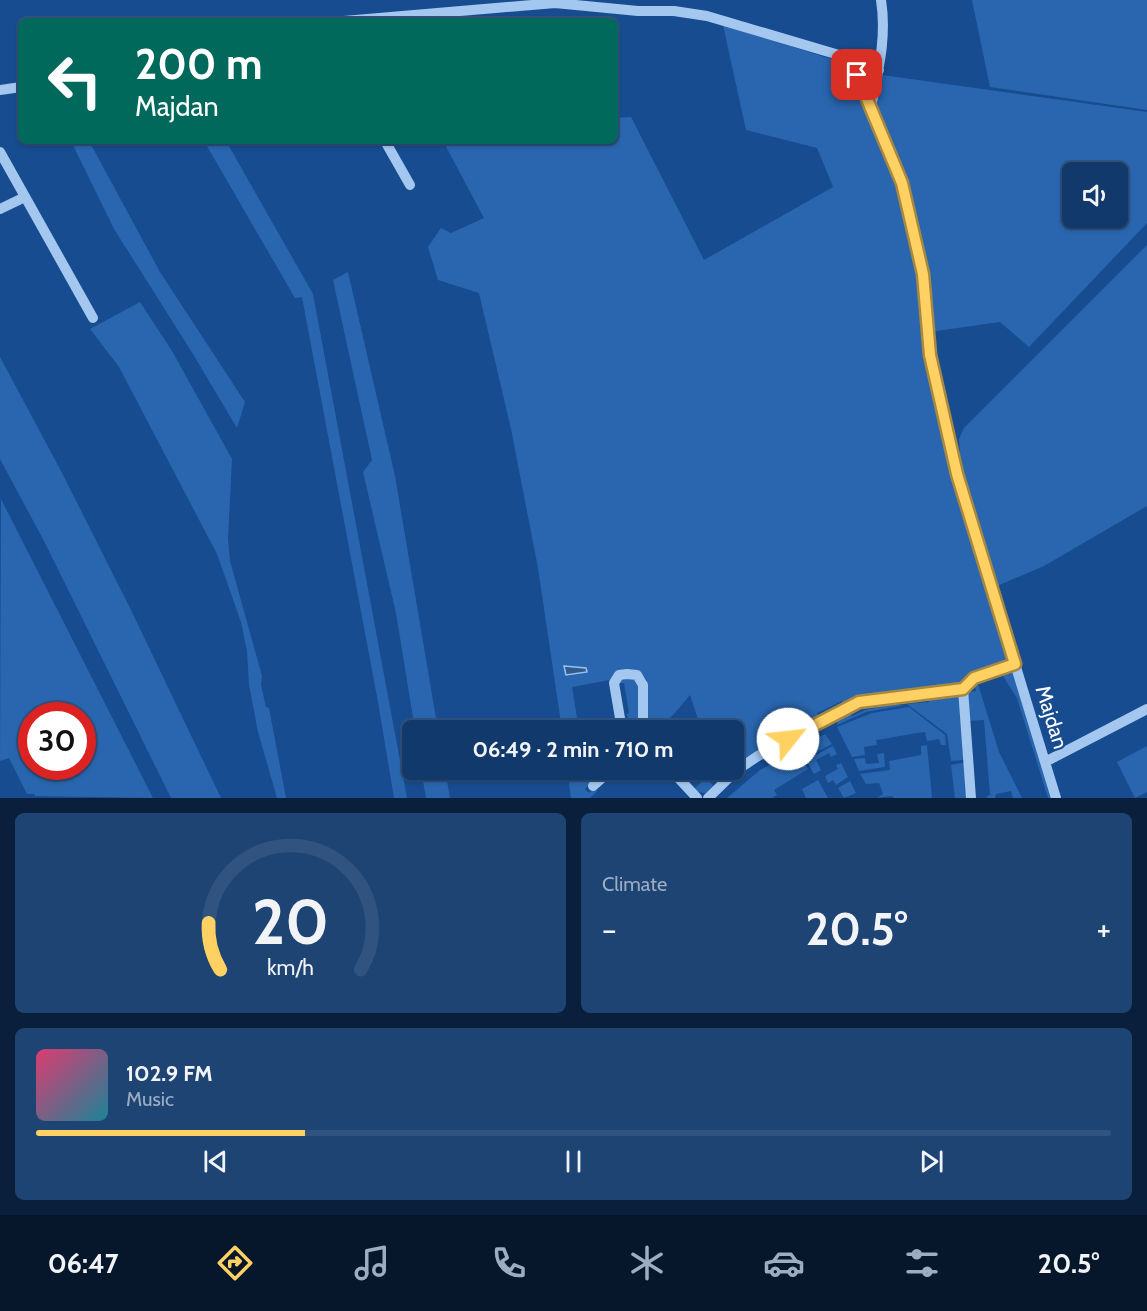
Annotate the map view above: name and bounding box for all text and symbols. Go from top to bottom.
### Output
text: 200 m [135,38,262,90]
icon: left [36,42,114,120]
pin [831,49,882,100]
icon: arrive [840,58,873,91]
text: Majdan [135,90,218,123]
map controls [1062,162,1128,228]
button: sound [1062,162,1128,228]
street label: Majdan [1030,682,1073,752]
speed limit sign: 30 [18,702,96,780]
position arrow [756,707,820,771]
text: 06:49 · 2 min · 710 m [473,736,673,763]
text: Climate [602,872,667,896]
text: 20 [252,884,329,960]
text: 20.5° [805,902,908,956]
text: − [602,909,617,949]
text: + [1096,909,1111,949]
text: km/h [267,954,314,980]
text: 102.9 FM [126,1060,213,1087]
text: Music [126,1087,174,1111]
icon: previous [199,1145,232,1178]
icon: pause [557,1145,590,1178]
icon: next [915,1145,948,1178]
icon: directions [214,1242,256,1284]
icon: music [351,1242,393,1284]
icon: phone [488,1242,530,1284]
icon: climate [626,1242,668,1284]
icon: car [763,1242,805,1284]
icon: filters [901,1242,943,1284]
text: 06:47 [48,1247,118,1280]
text: 20.5° [1038,1247,1099,1280]

